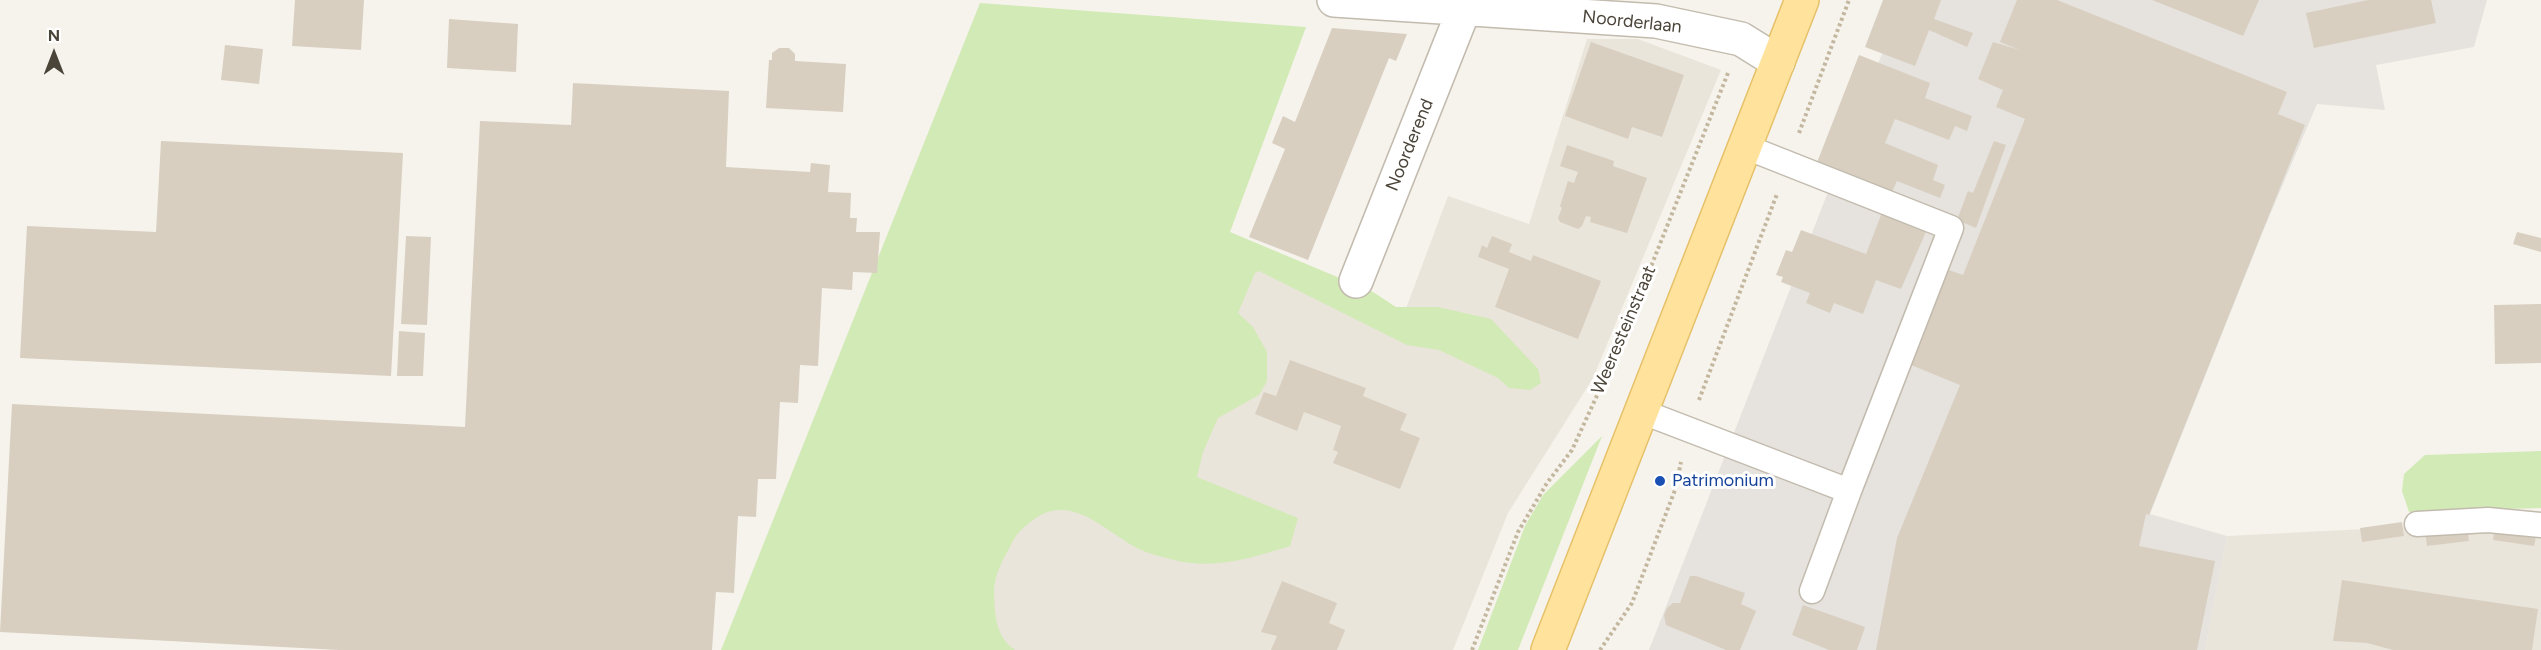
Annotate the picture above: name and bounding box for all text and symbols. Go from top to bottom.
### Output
street label: Noorderlaan [1581,6,1683,38]
north arrow [24,24,84,84]
text: N [48,26,60,45]
street label: Noorderend [1382,96,1438,194]
street label: Weeresteinstraat [1587,262,1661,398]
place label: Patrimonium [1672,470,1774,492]
marker: Patrimonium [1653,474,1667,488]

